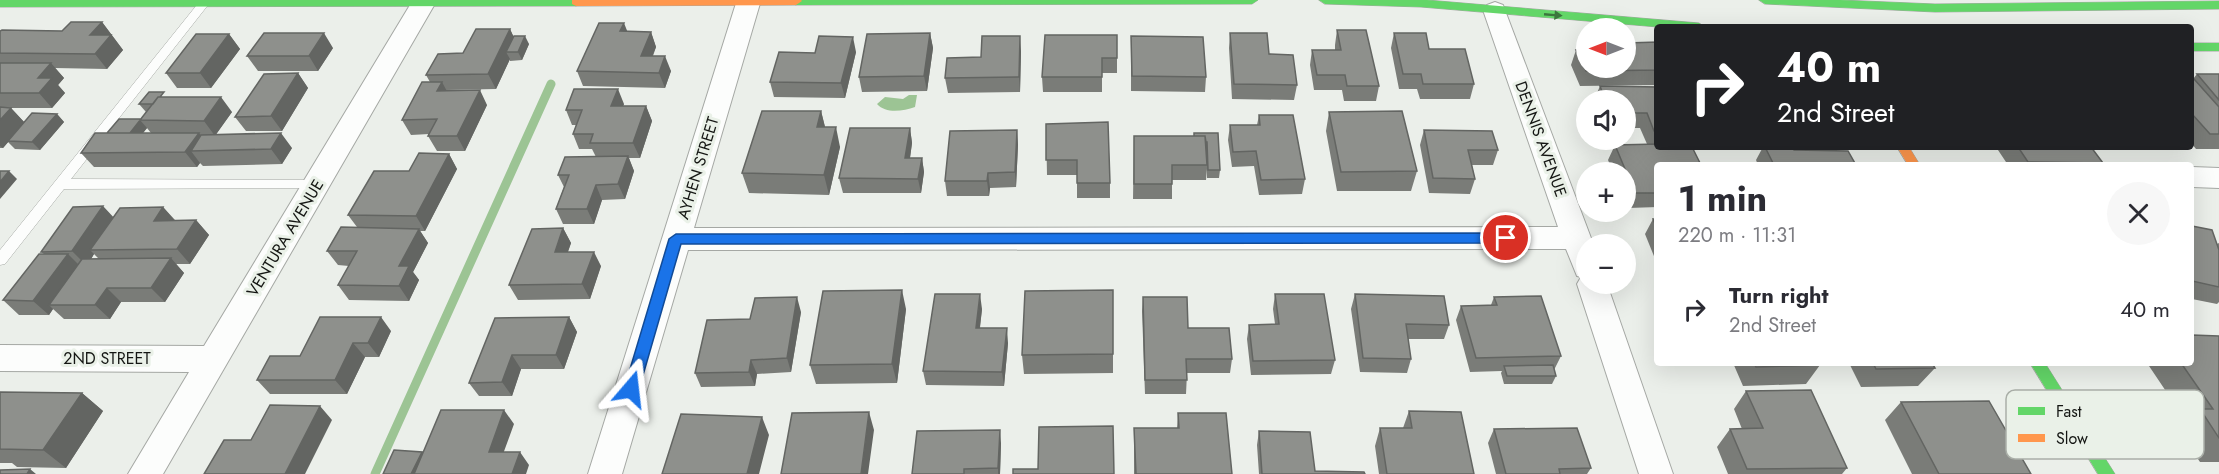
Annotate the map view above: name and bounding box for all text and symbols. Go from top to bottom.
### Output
one-way arrow [1543,10,1562,20]
north arrow [1576,18,1636,78]
map controls [1576,18,1636,294]
text: 40 m [1777,37,1881,98]
icon: right [1678,48,1756,126]
street label: DENNIS AVENUE [1509,78,1573,200]
button: sound [1576,90,1636,150]
text: 2nd Street [1777,93,1894,132]
street label: AYHEN STREET [671,113,725,222]
button: + [1576,162,1636,222]
text: 1 min [1678,172,1767,224]
street label: VENTURA AVENUE [241,175,329,301]
button: close [2107,182,2170,245]
pin [1480,212,1531,263]
icon: arrive [1489,221,1522,254]
text: 220 m · 11:31 [1678,221,1796,250]
button: − [1576,234,1636,294]
text: Turn right [1729,279,1829,311]
icon: right [1678,293,1711,326]
text: 40 m [2120,293,2170,325]
text: 2nd Street [1729,311,1816,340]
street label: 2ND STREET [63,347,151,370]
position arrow [599,357,663,421]
legend [2006,390,2204,459]
text: Fast [2056,400,2082,423]
text: Slow [2056,427,2088,450]

